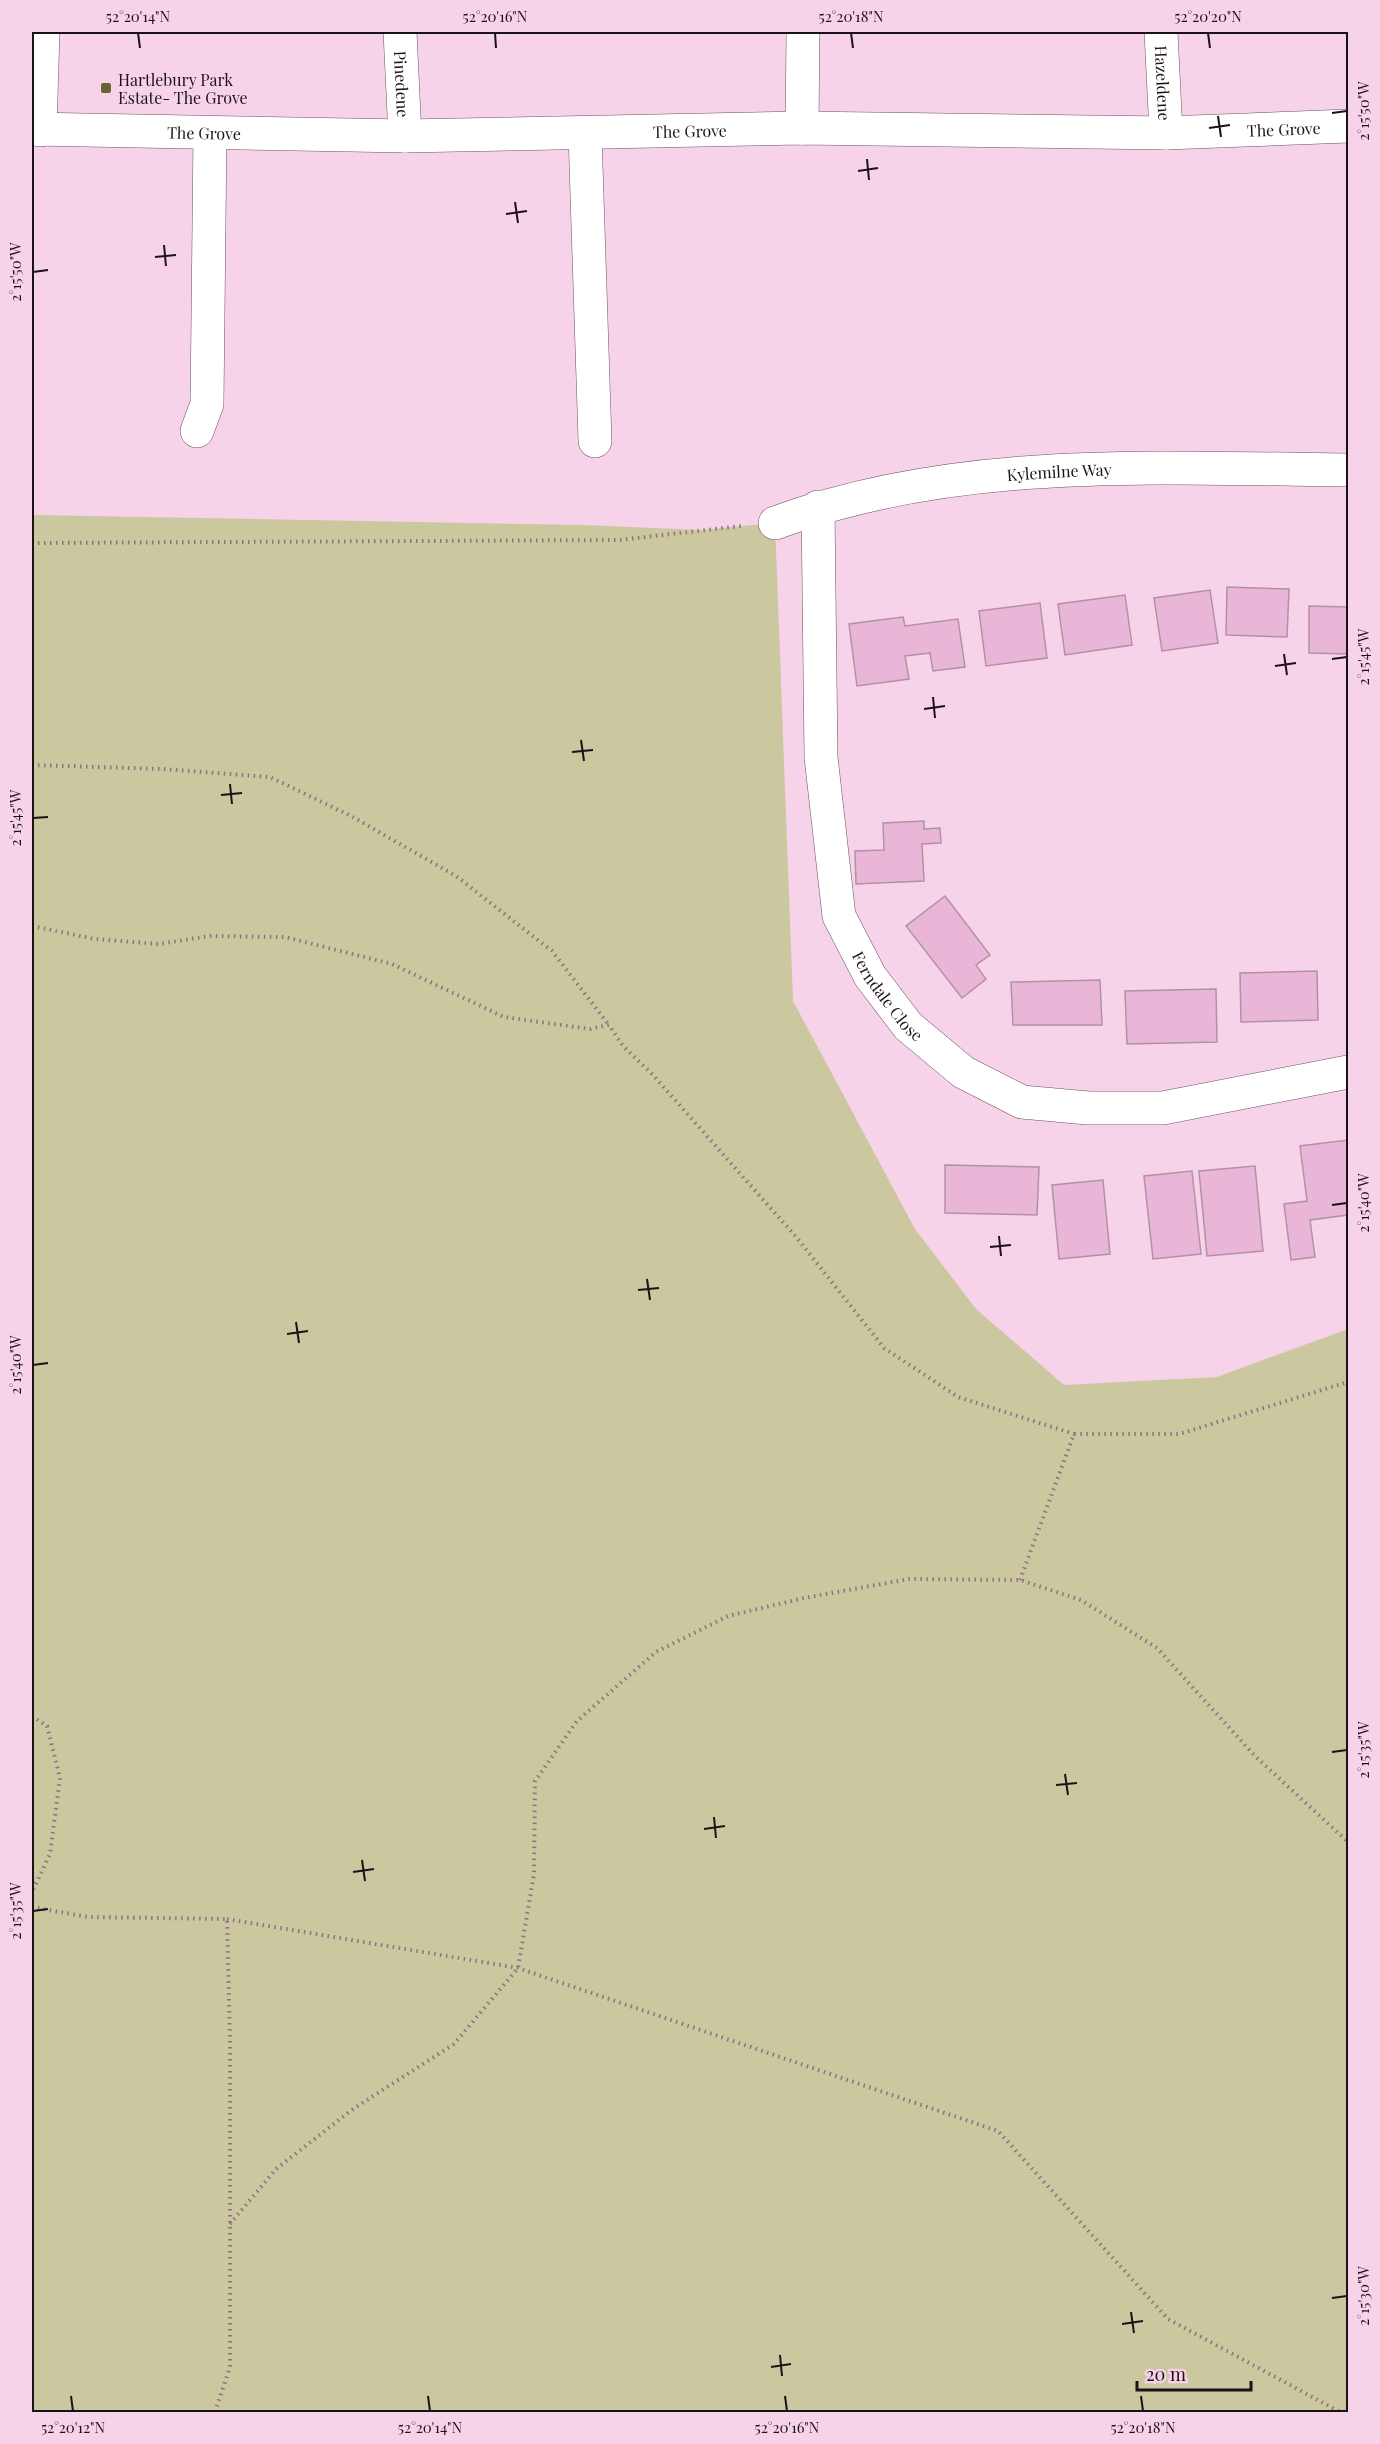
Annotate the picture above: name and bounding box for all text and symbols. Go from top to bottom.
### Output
text: 52°20'14"N [106,6,171,26]
text: 52°20'16"N [463,6,528,26]
text: 52°20'18"N [818,6,884,26]
text: 52°20'20"N [1174,6,1242,26]
street label: Hazeldene [1151,45,1176,121]
street label: Pinedene [390,50,415,118]
place label: Hartlebury Park Estate- The Grove [118,69,248,108]
marker: Hartlebury Park Estate- The Grove [99,81,113,95]
text: 2°15'50"W [1353,81,1373,141]
street label: The Grove [1246,117,1321,140]
street label: The Grove [653,119,727,142]
street label: The Grove [167,121,241,143]
text: 2°15'50"W [5,242,25,302]
street label: Kylemilne Way [1006,458,1112,485]
text: 2°15'45"W [1353,628,1373,685]
text: 2°15'45"W [5,789,25,846]
street label: Ferndale Close [848,947,928,1045]
text: 2°15'40"W [1353,1173,1373,1233]
text: 2°15'40"W [5,1335,25,1395]
text: 2°15'35"W [1353,1721,1373,1779]
text: 2°15'35"W [5,1882,25,1940]
text: 2°15'30"W [1353,2266,1373,2326]
scale bar [1137,2354,1251,2392]
text: 20 m [1146,2362,1186,2386]
text: 52°20'12"N [41,2417,106,2437]
text: 52°20'14"N [398,2417,463,2437]
text: 52°20'16"N [755,2417,820,2437]
text: 52°20'18"N [1110,2417,1176,2437]

